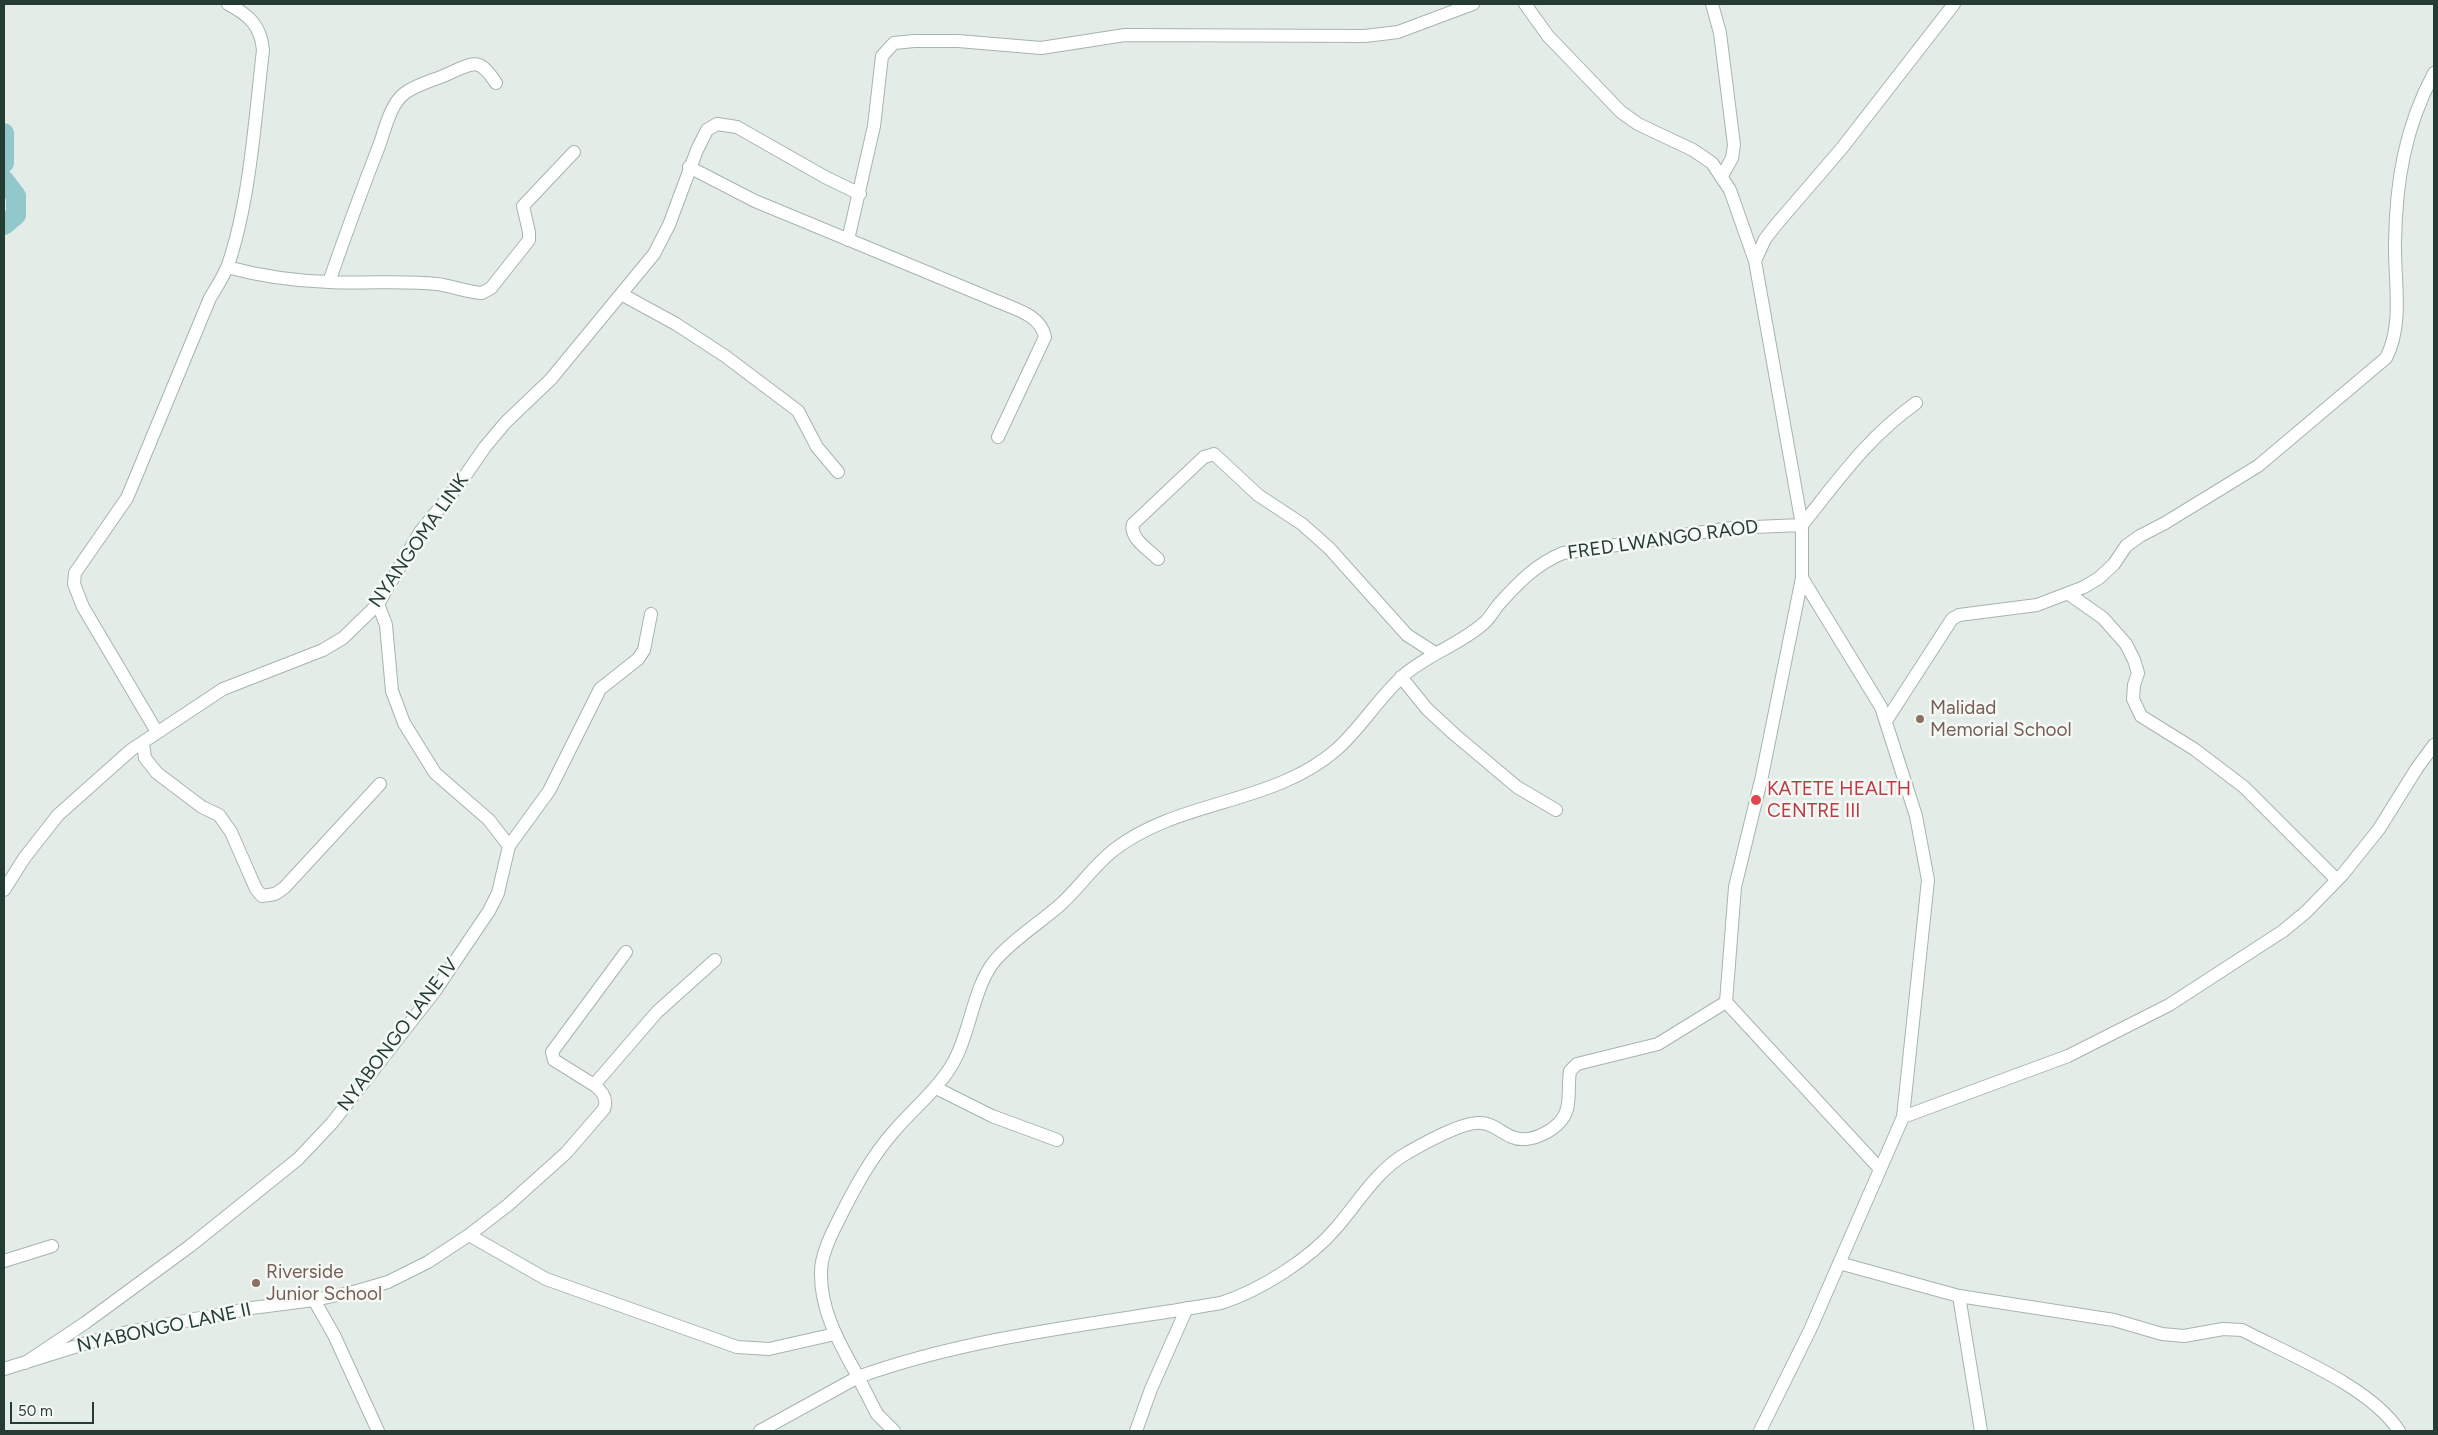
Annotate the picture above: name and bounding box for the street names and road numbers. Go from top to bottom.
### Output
street label: NYANGOMA LINK [364,470,474,612]
street label: FRED LWANGO RAOD [1566,515,1760,565]
street label: NYABONGO LANE IV [333,954,463,1116]
street label: NYABONGO LANE II [75,1298,253,1358]

